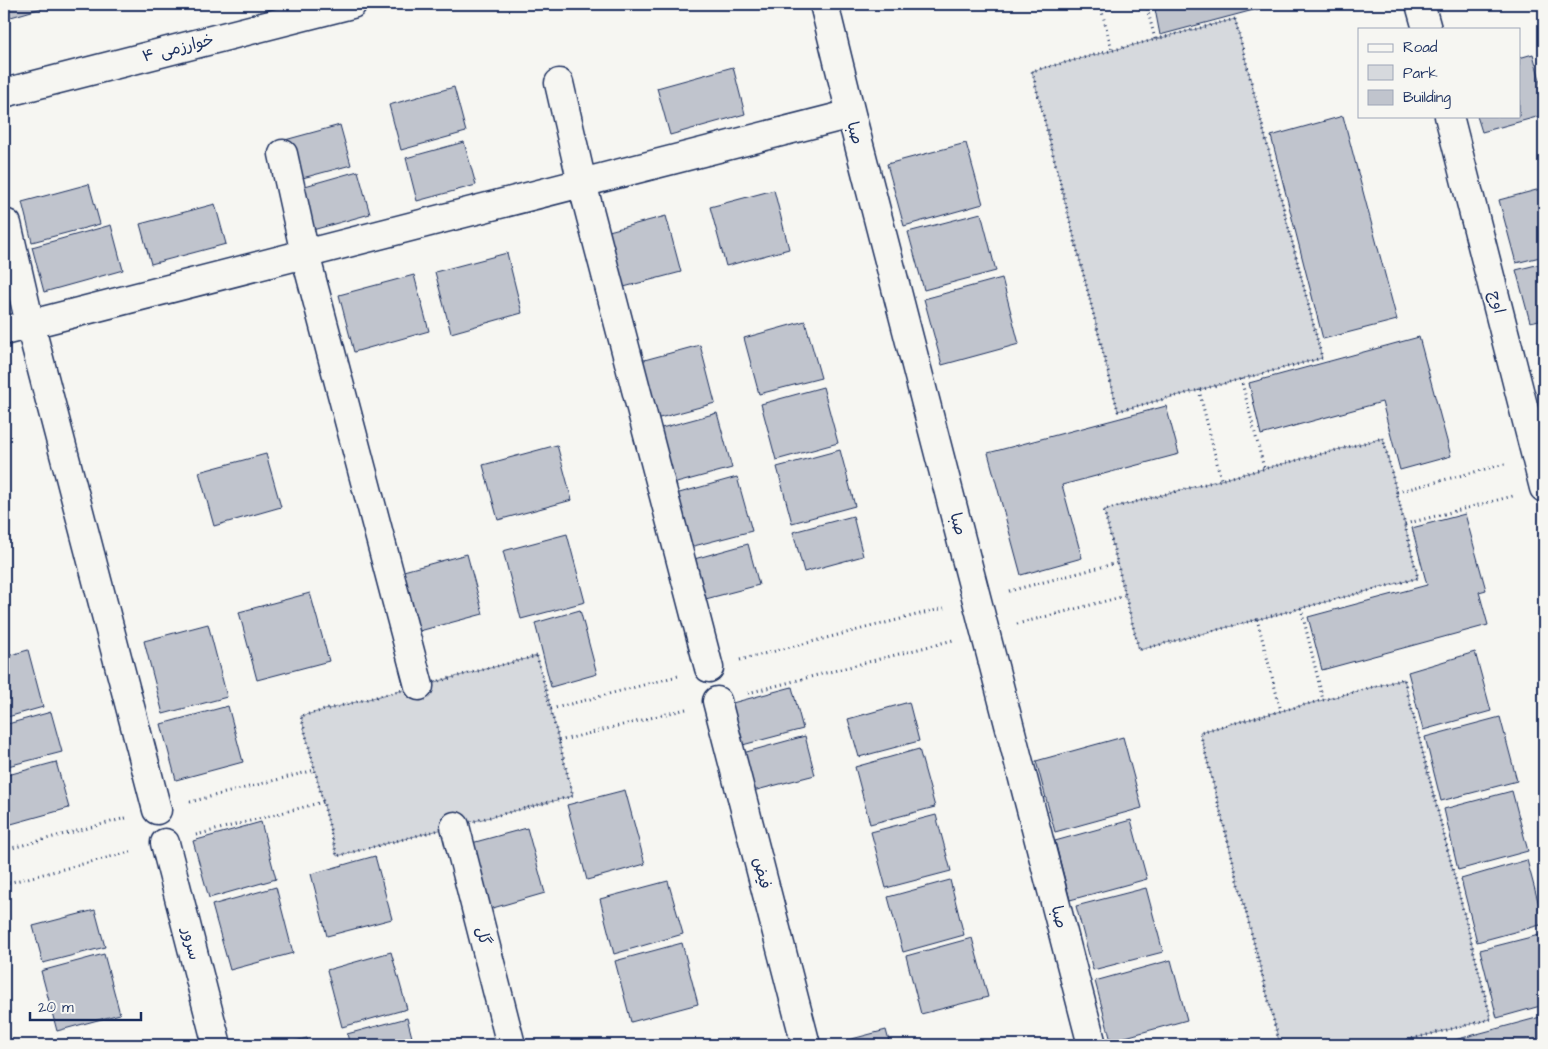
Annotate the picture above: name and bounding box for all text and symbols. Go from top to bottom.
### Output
street label: خوارزمی ۴ [140,28,216,68]
legend [1358,28,1520,118]
text: Road [1403,37,1438,58]
text: Park [1403,63,1438,84]
text: Building [1403,87,1451,109]
street label: صبا [841,119,869,147]
street label: اوج [1484,288,1510,316]
street label: صبا [944,510,972,538]
street label: فیض [747,855,777,891]
street label: صبا [1046,903,1072,931]
street label: سرور [176,924,206,963]
street label: گل [470,924,496,948]
scale bar [30,989,141,1021]
text: 20 m [38,997,74,1018]

